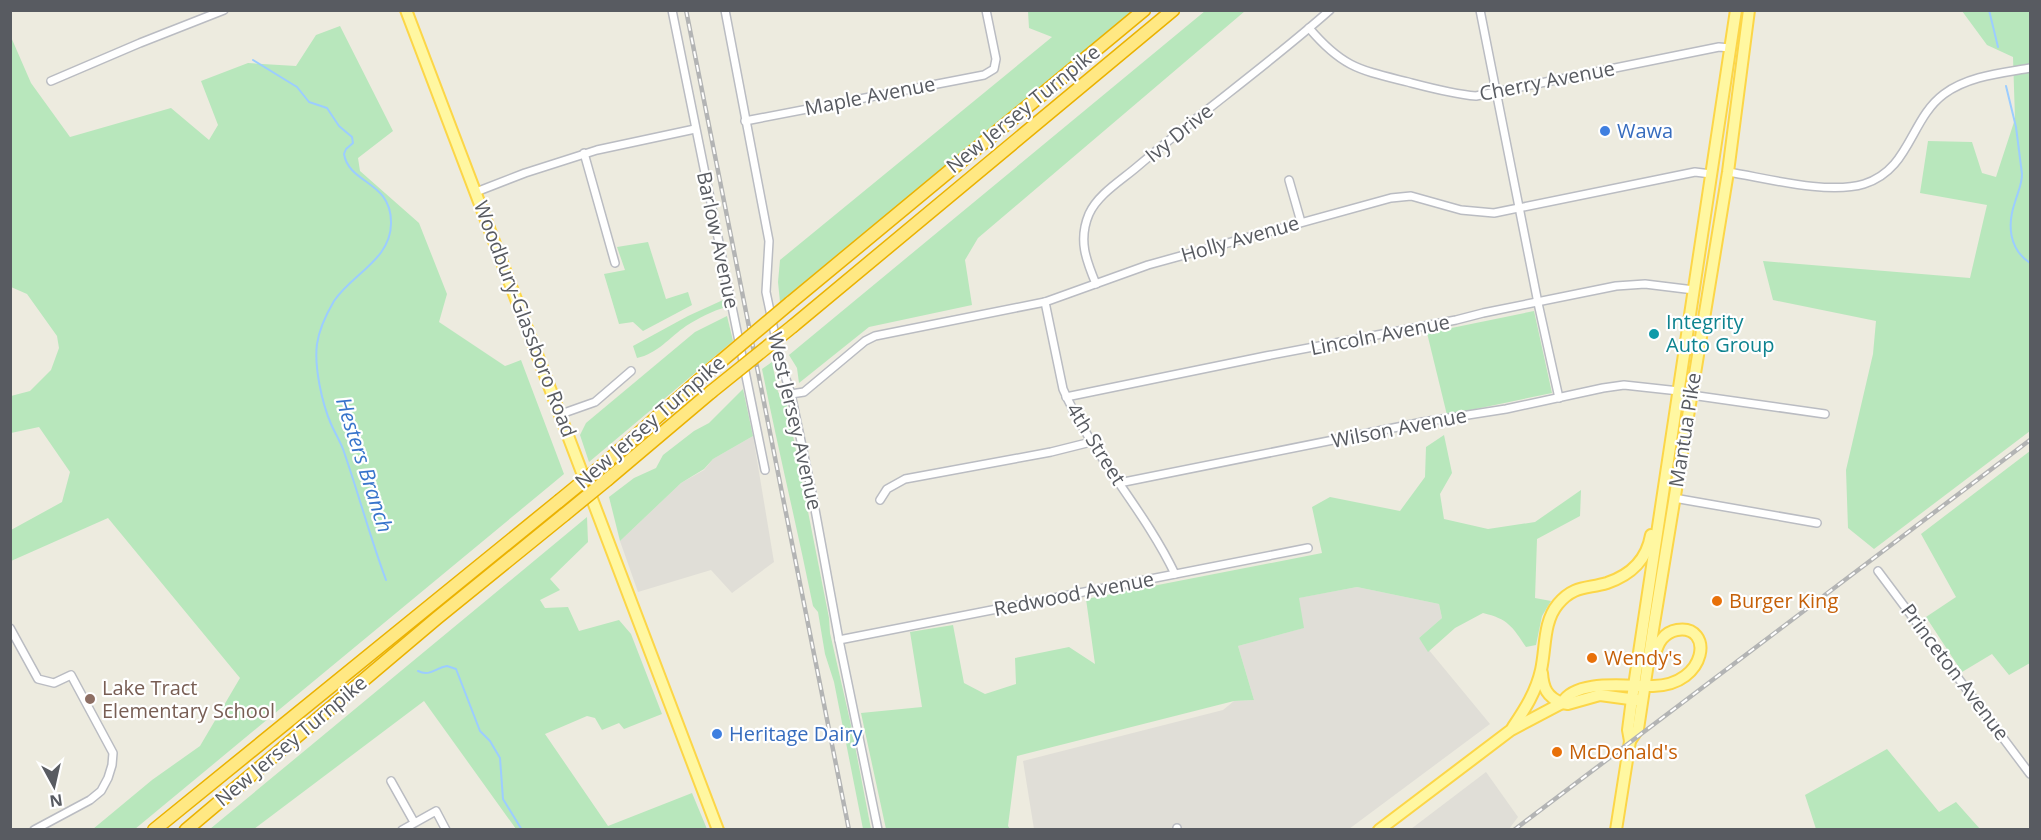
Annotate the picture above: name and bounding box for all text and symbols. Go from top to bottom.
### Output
street label: New Jersey Turnpike [940,38,1105,179]
street label: Cherry Avenue [1477,54,1617,107]
street label: Maple Avenue [802,70,937,121]
street label: Ivy Drive [1139,97,1218,168]
place label: Wawa [1617,117,1673,144]
marker: Wawa [1598,124,1612,138]
street label: Barlow Avenue [691,169,746,311]
street label: Woodbury-Glassboro Road [468,197,583,441]
street label: Holly Avenue [1178,209,1302,268]
street label: Lincoln Avenue [1308,308,1452,361]
place label: Integrity Auto Group [1666,308,1775,358]
marker: Integrity Auto Group [1647,327,1661,341]
street label: West Jersey Avenue [762,329,829,513]
street label: New Jersey Turnpike [569,349,730,494]
street label: Mantua Pike [1662,371,1707,489]
water label: Hesters Branch [330,394,400,536]
street label: 4th Street [1061,398,1132,490]
street label: Wilson Avenue [1329,401,1469,454]
street label: Redwood Avenue [992,565,1156,622]
place label: Burger King [1729,587,1838,614]
marker: Burger King [1710,594,1724,608]
street label: Princeton Avenue [1895,598,2016,746]
place label: Wendy's [1604,644,1682,671]
marker: Wendy's [1585,651,1599,665]
street label: New Jersey Turnpike [209,669,372,812]
place label: Lake Tract Elementary School [102,674,275,724]
marker: Lake Tract Elementary School [83,692,97,706]
place label: Heritage Dairy [729,720,864,747]
marker: Heritage Dairy [710,727,724,741]
place label: McDonald's [1569,738,1678,765]
marker: McDonald's [1550,745,1564,759]
north arrow [24,756,84,816]
text: N [48,789,64,813]

